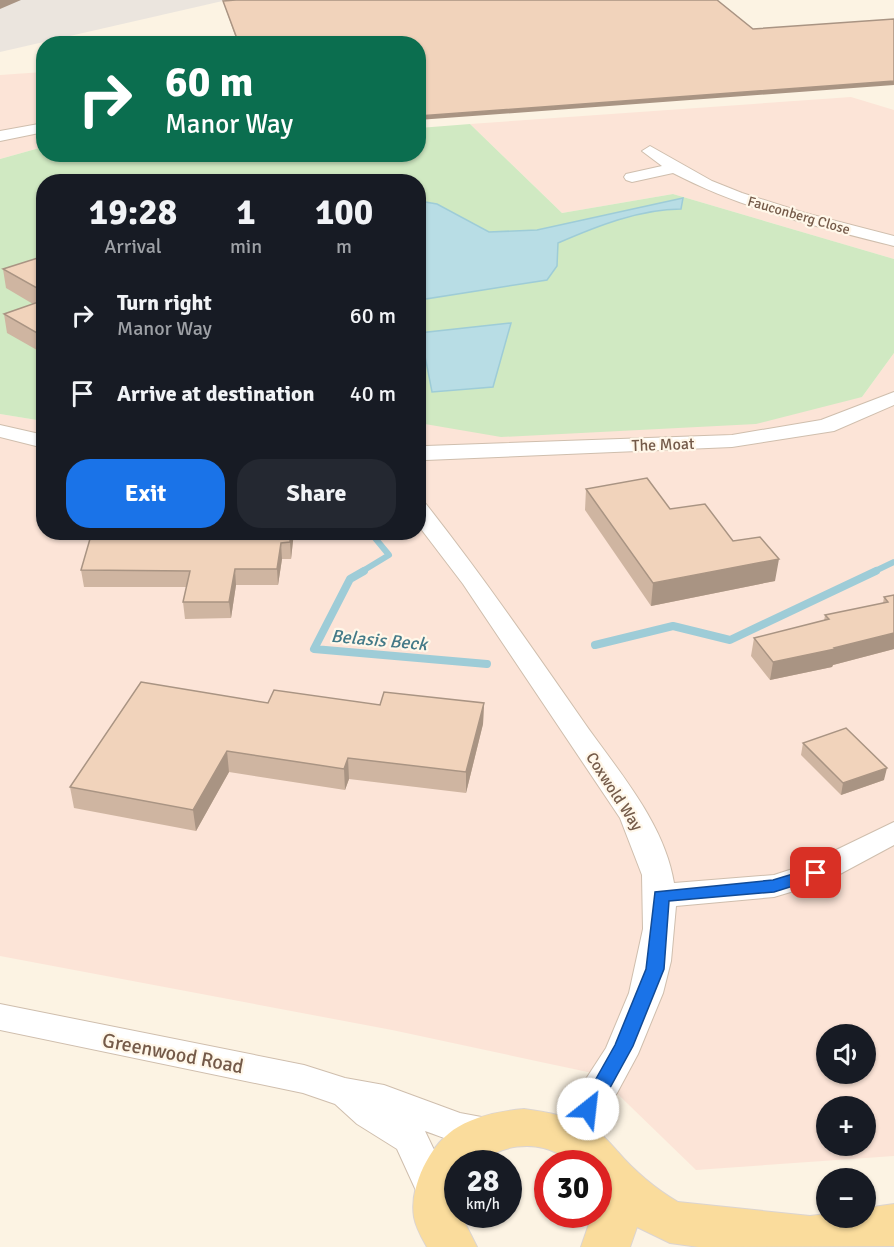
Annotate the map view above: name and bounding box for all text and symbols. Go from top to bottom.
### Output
text: 60 m [165,57,254,108]
icon: right [66,60,144,138]
text: Manor Way [165,108,293,141]
text: 19:28 [89,190,177,235]
text: 1 [236,190,256,235]
text: 100 [315,190,373,235]
street label: Fauconberg Close [746,193,852,238]
text: Arrival [104,234,162,259]
text: min [230,234,262,259]
text: m [336,234,352,259]
text: Turn right [117,289,212,316]
icon: right [66,299,99,332]
text: 60 m [350,302,396,329]
text: Manor Way [117,316,212,341]
icon: arrive [66,377,99,410]
text: Arrive at destination [117,380,314,407]
text: 40 m [350,380,396,407]
street label: The Moat [631,434,695,456]
button: Exit [66,459,225,528]
button: Share [237,459,396,528]
water label: Belasis Beck [330,625,430,655]
street label: Coxwold Way [581,748,647,835]
pin [790,847,841,898]
icon: arrive [799,856,832,889]
map controls [816,1024,876,1228]
button: sound [816,1024,876,1084]
street label: Greenwood Road [100,1028,246,1079]
position arrow [556,1077,620,1141]
button: + [816,1096,876,1156]
speed limit sign: 30 [534,1150,612,1228]
text: 28 [467,1163,499,1200]
button: − [816,1168,876,1228]
text: km/h [466,1195,500,1213]

